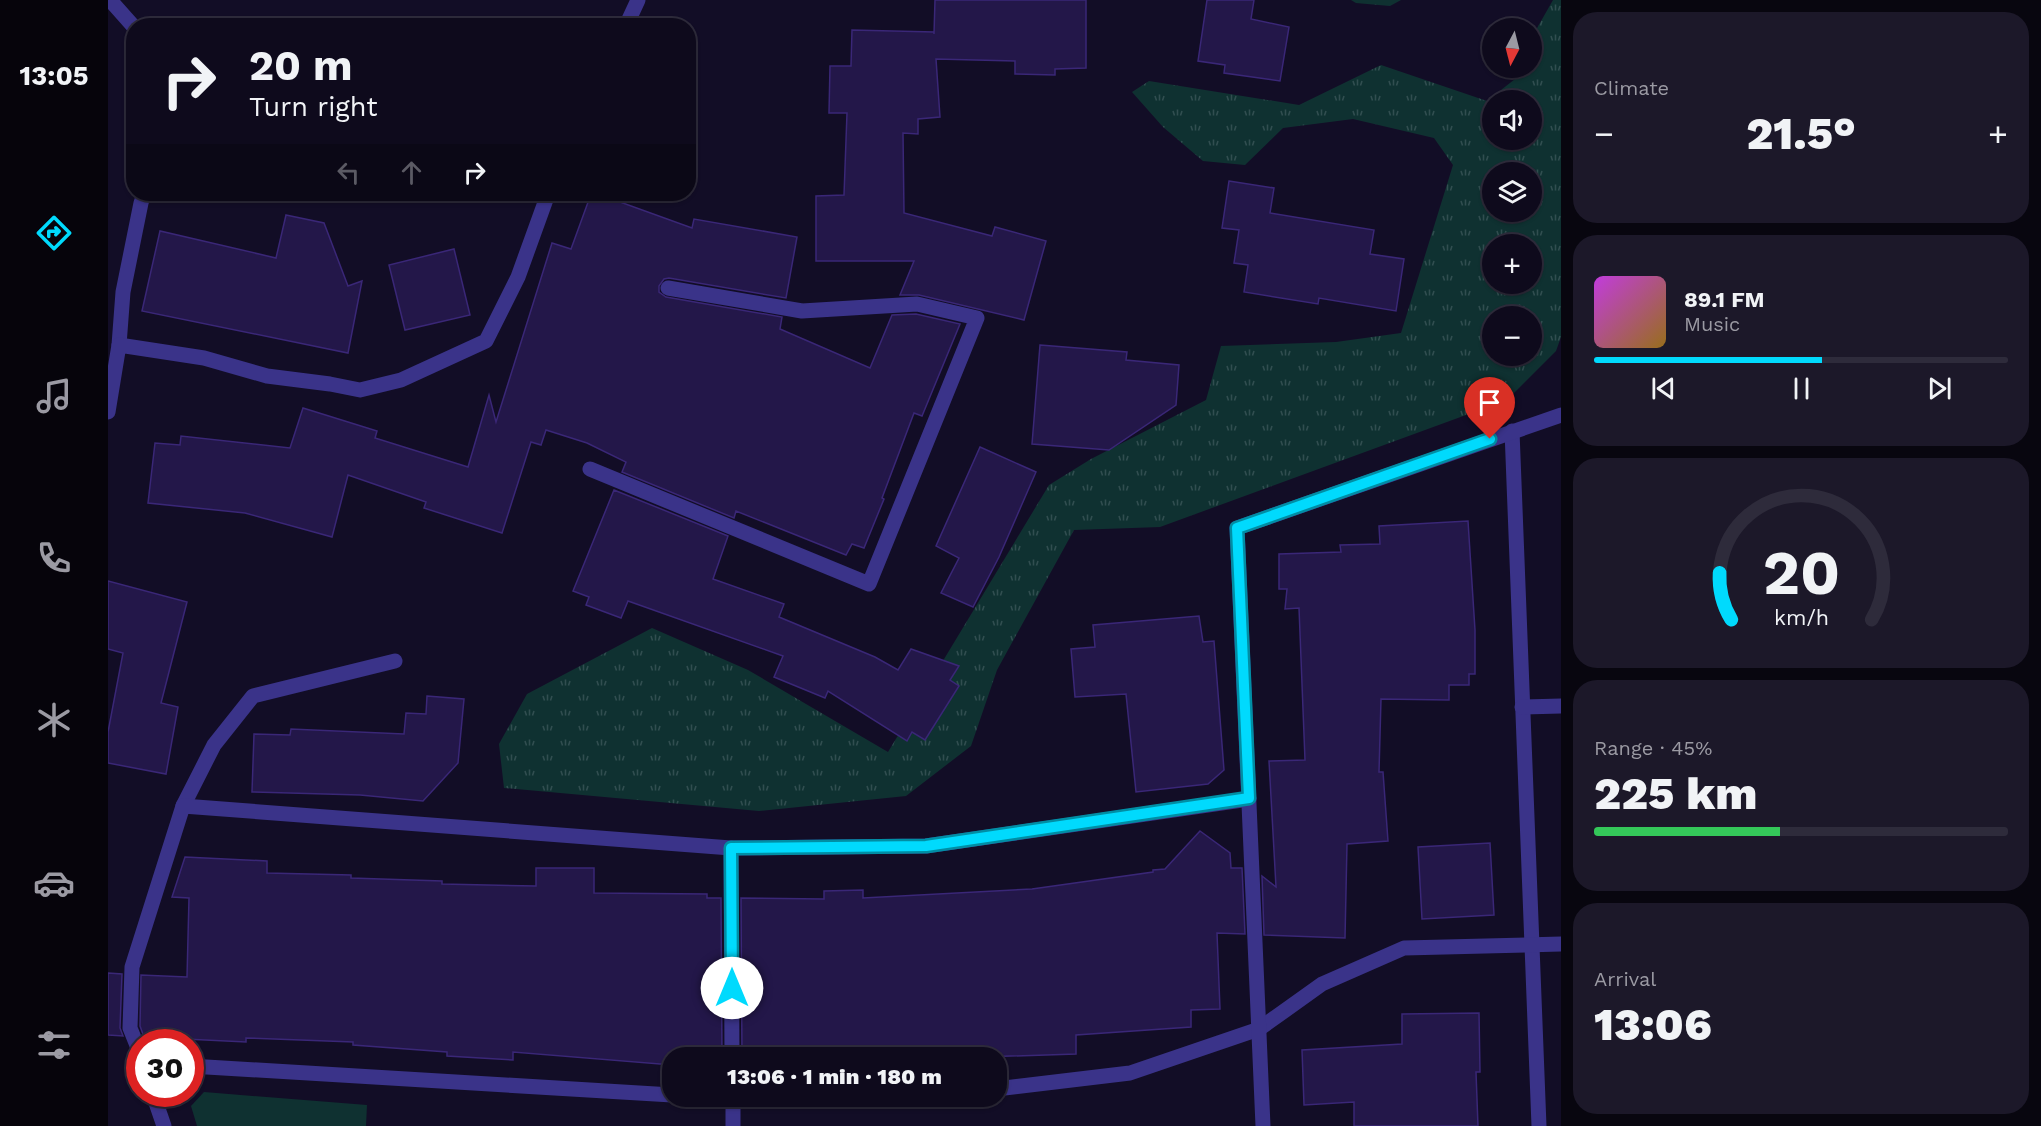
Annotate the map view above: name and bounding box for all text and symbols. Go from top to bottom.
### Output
north arrow [1482,18,1542,78]
map controls [1482,18,1542,366]
text: 20 m [249,41,353,90]
icon: right [150,42,228,120]
text: 13:05 [20,60,88,92]
text: Climate [1594,76,1669,100]
button: sound [1482,90,1542,150]
text: Turn right [249,91,378,123]
text: 21.5° [1746,107,1856,160]
text: − [1594,114,1614,153]
text: + [1988,114,2008,153]
icon: left [332,156,365,189]
icon: ahead [395,156,428,189]
icon: right [458,156,491,189]
button: layers [1482,162,1542,222]
icon: directions [33,212,75,254]
button: + [1482,234,1542,294]
text: 89.1 FM [1684,287,1765,312]
button: − [1482,306,1542,366]
text: Music [1684,312,1740,336]
icon: previous [1647,372,1680,405]
icon: pause [1785,372,1818,405]
icon: next [1923,372,1956,405]
icon: music [33,375,75,417]
pin [1464,377,1515,439]
icon: arrive [1473,386,1506,419]
text: 20 [1762,536,1840,609]
icon: phone [33,537,75,579]
text: km/h [1773,605,1829,630]
icon: climate [33,699,75,741]
text: Range · 45% [1594,736,1712,760]
text: 225 km [1594,767,1757,820]
icon: car [33,862,75,904]
position arrow [700,956,764,1020]
text: Arrival [1594,967,1656,991]
text: 13:06 [1594,998,1712,1051]
icon: filters [33,1024,75,1066]
speed limit sign: 30 [126,1029,204,1107]
text: 13:06 · 1 min · 180 m [727,1064,942,1089]

